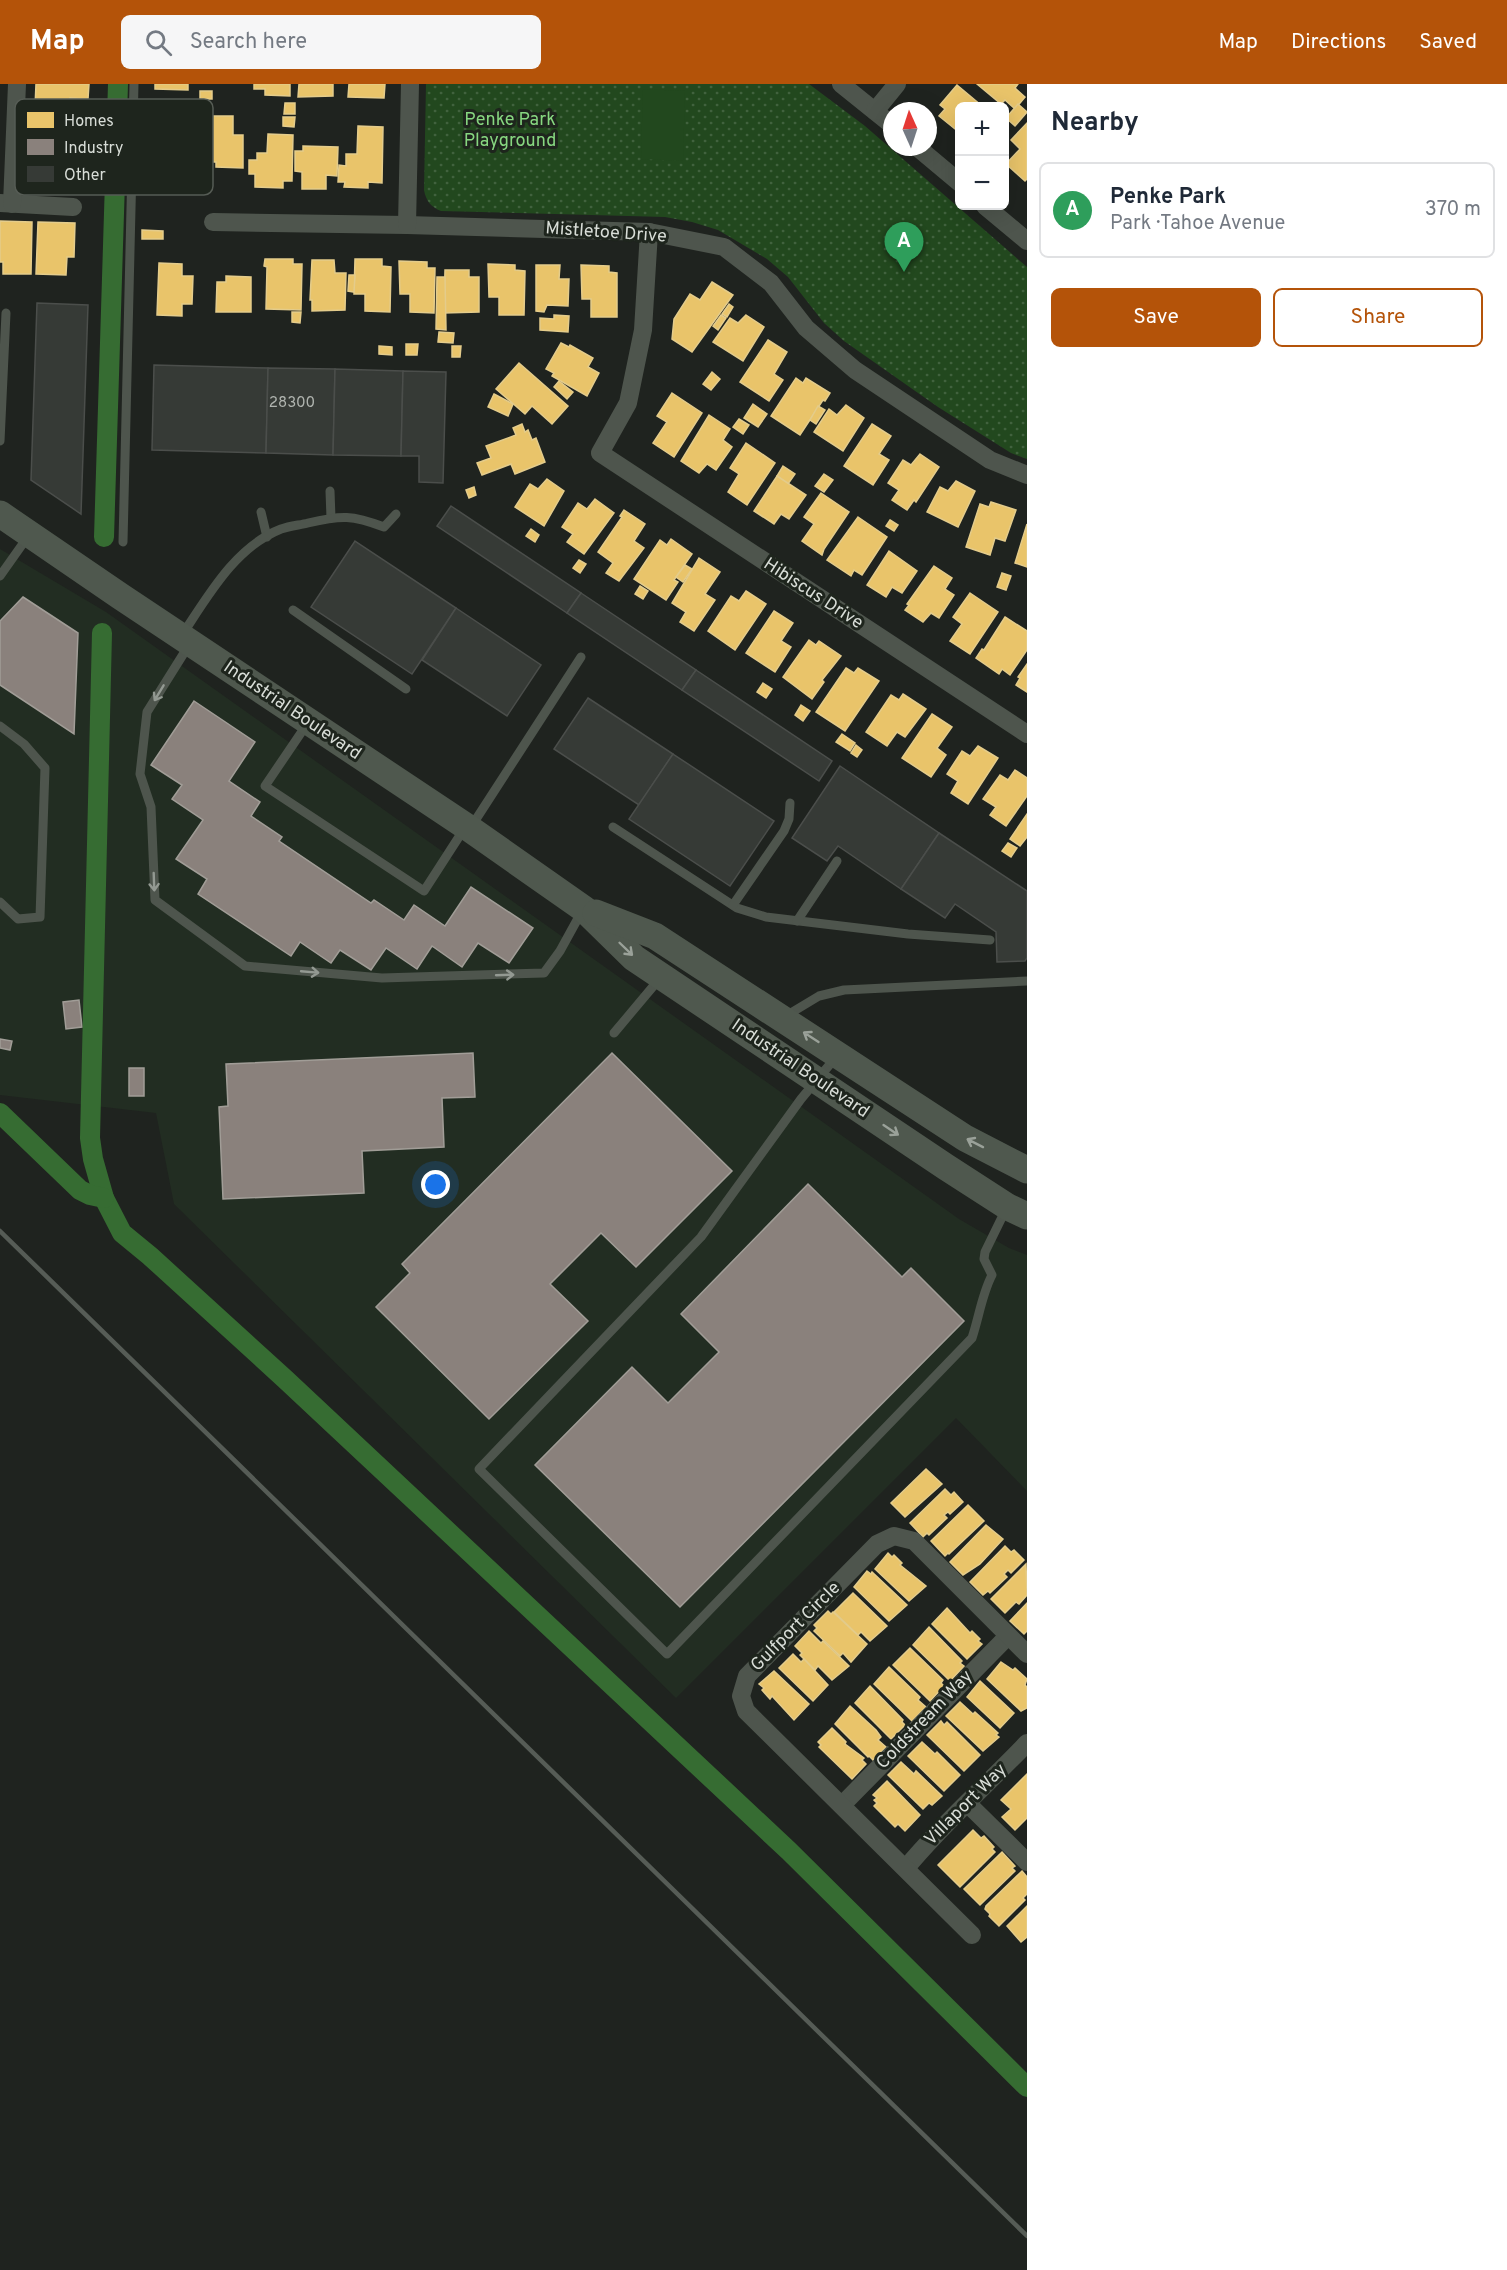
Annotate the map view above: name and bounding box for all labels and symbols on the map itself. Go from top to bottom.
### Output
legend [15,99,213,195]
north arrow [883,102,937,156]
park label: Penke Park Playground [464,109,556,153]
text: Homes [64,112,114,132]
text: Industry [64,139,123,159]
text: Other [64,166,106,186]
street label: Mistletoe Drive [545,217,667,249]
pin: A [884,222,924,272]
house number: 28300 [269,394,315,413]
street label: Hibiscus Drive [759,553,867,635]
street label: Industrial Boulevard [219,656,365,766]
one-way arrow [153,684,165,701]
one-way arrow [148,872,160,892]
one-way arrow [618,942,633,957]
one-way arrow [300,967,319,978]
one-way arrow [494,969,514,980]
street label: Industrial Boulevard [727,1014,873,1124]
one-way arrow [803,1031,820,1043]
one-way arrow [882,1124,898,1136]
one-way arrow [967,1137,984,1149]
your location [421,1170,450,1199]
street label: Gulfport Circle [746,1577,846,1677]
street label: Coldstream Way [872,1665,978,1775]
street label: Villaport Way [920,1759,1012,1851]

